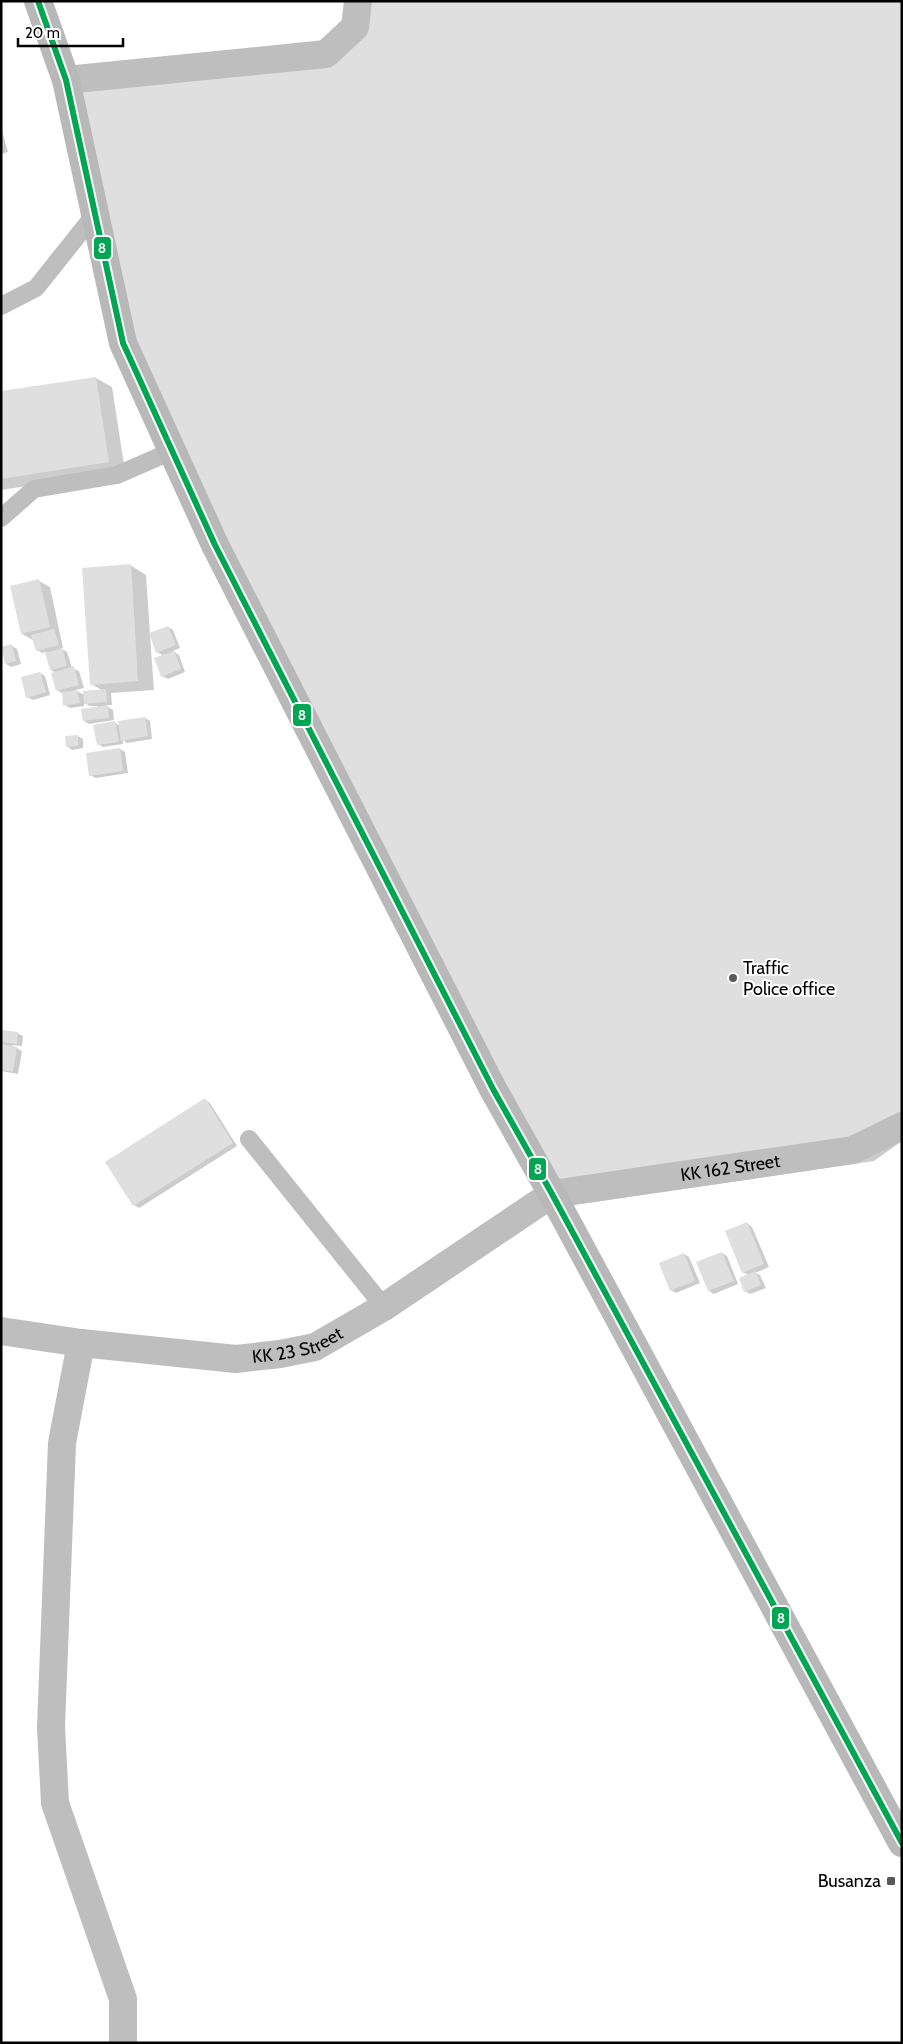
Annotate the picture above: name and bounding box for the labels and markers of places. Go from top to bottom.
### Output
place label: Traffic Police office [743,957,835,1000]
marker: Traffic Police office [727,972,739,984]
place label: Busanza [818,1870,881,1892]
marker: Busanza [885,1875,897,1887]

